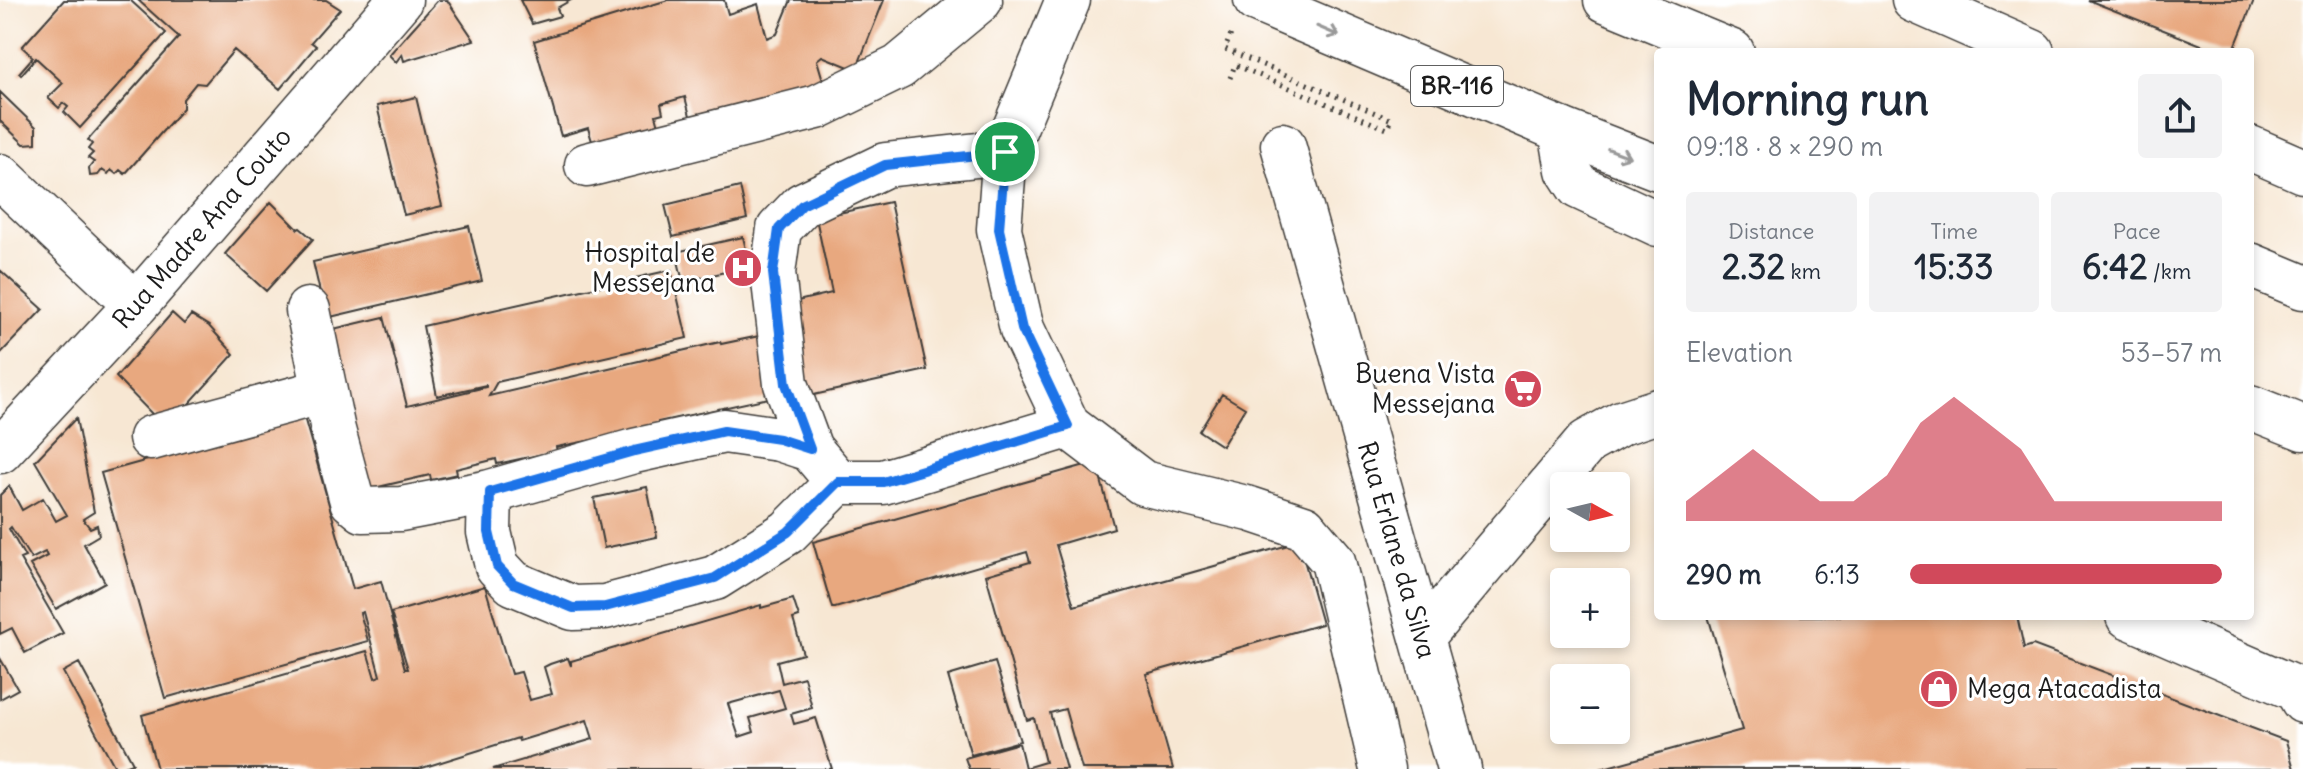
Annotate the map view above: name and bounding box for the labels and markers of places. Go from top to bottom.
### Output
pin [971,118,1039,186]
place label: Hospital de Messejana [584,236,715,299]
hospital icon: Hospital de Messejana [722,247,764,289]
place label: Buena Vista Messejana [1355,357,1495,420]
supermarket icon: Buena Vista Messejana [1502,368,1544,410]
shop icon: Mega Atacadista [1918,668,1960,710]
place label: Mega Atacadista [1967,672,2162,705]

